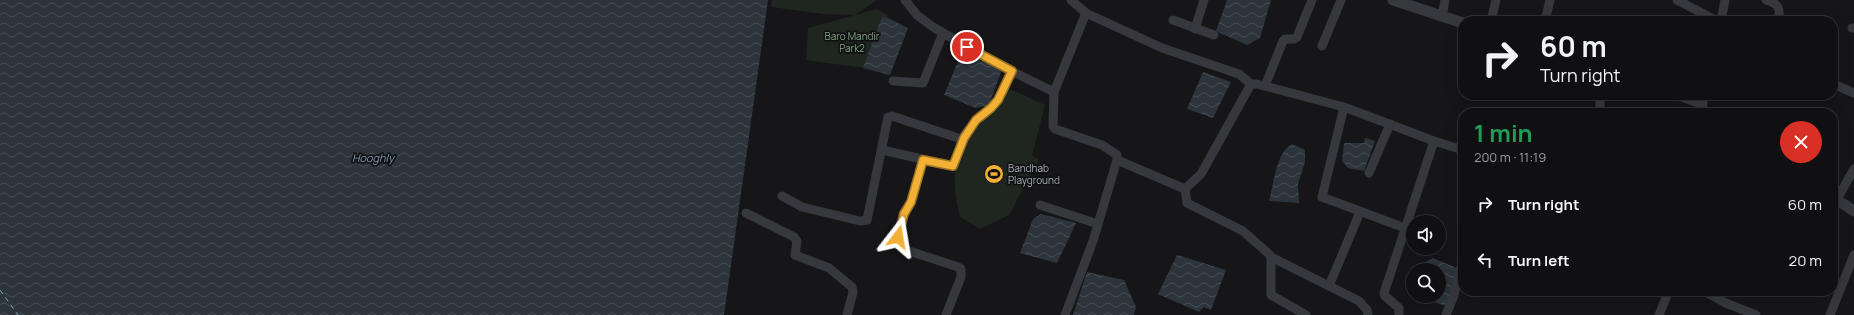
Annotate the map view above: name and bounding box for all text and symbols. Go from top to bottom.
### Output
text: 60 m [1540,27,1607,65]
park label: Baro Mandir Park2 [825,29,880,55]
pin [950,30,984,64]
icon: right [1474,32,1526,84]
icon: arrive [956,36,978,58]
text: Turn right [1540,63,1621,87]
text: 1 min [1474,116,1533,149]
button: close [1780,121,1822,163]
text: 200 m · 11:19 [1474,148,1546,166]
water label: Hooghly [352,150,396,165]
place label: Bandhab Playground [1008,161,1060,187]
sports icon: Bandhab Playground [983,163,1005,185]
icon: right [1474,193,1496,215]
text: Turn right [1508,194,1579,215]
text: 60 m [1788,194,1822,215]
map controls [1406,215,1446,303]
button: sound [1406,215,1446,255]
position arrow [877,216,919,258]
icon: left [1474,249,1496,271]
text: Turn left [1508,250,1570,271]
text: 20 m [1789,250,1822,271]
button: search [1406,263,1446,303]

